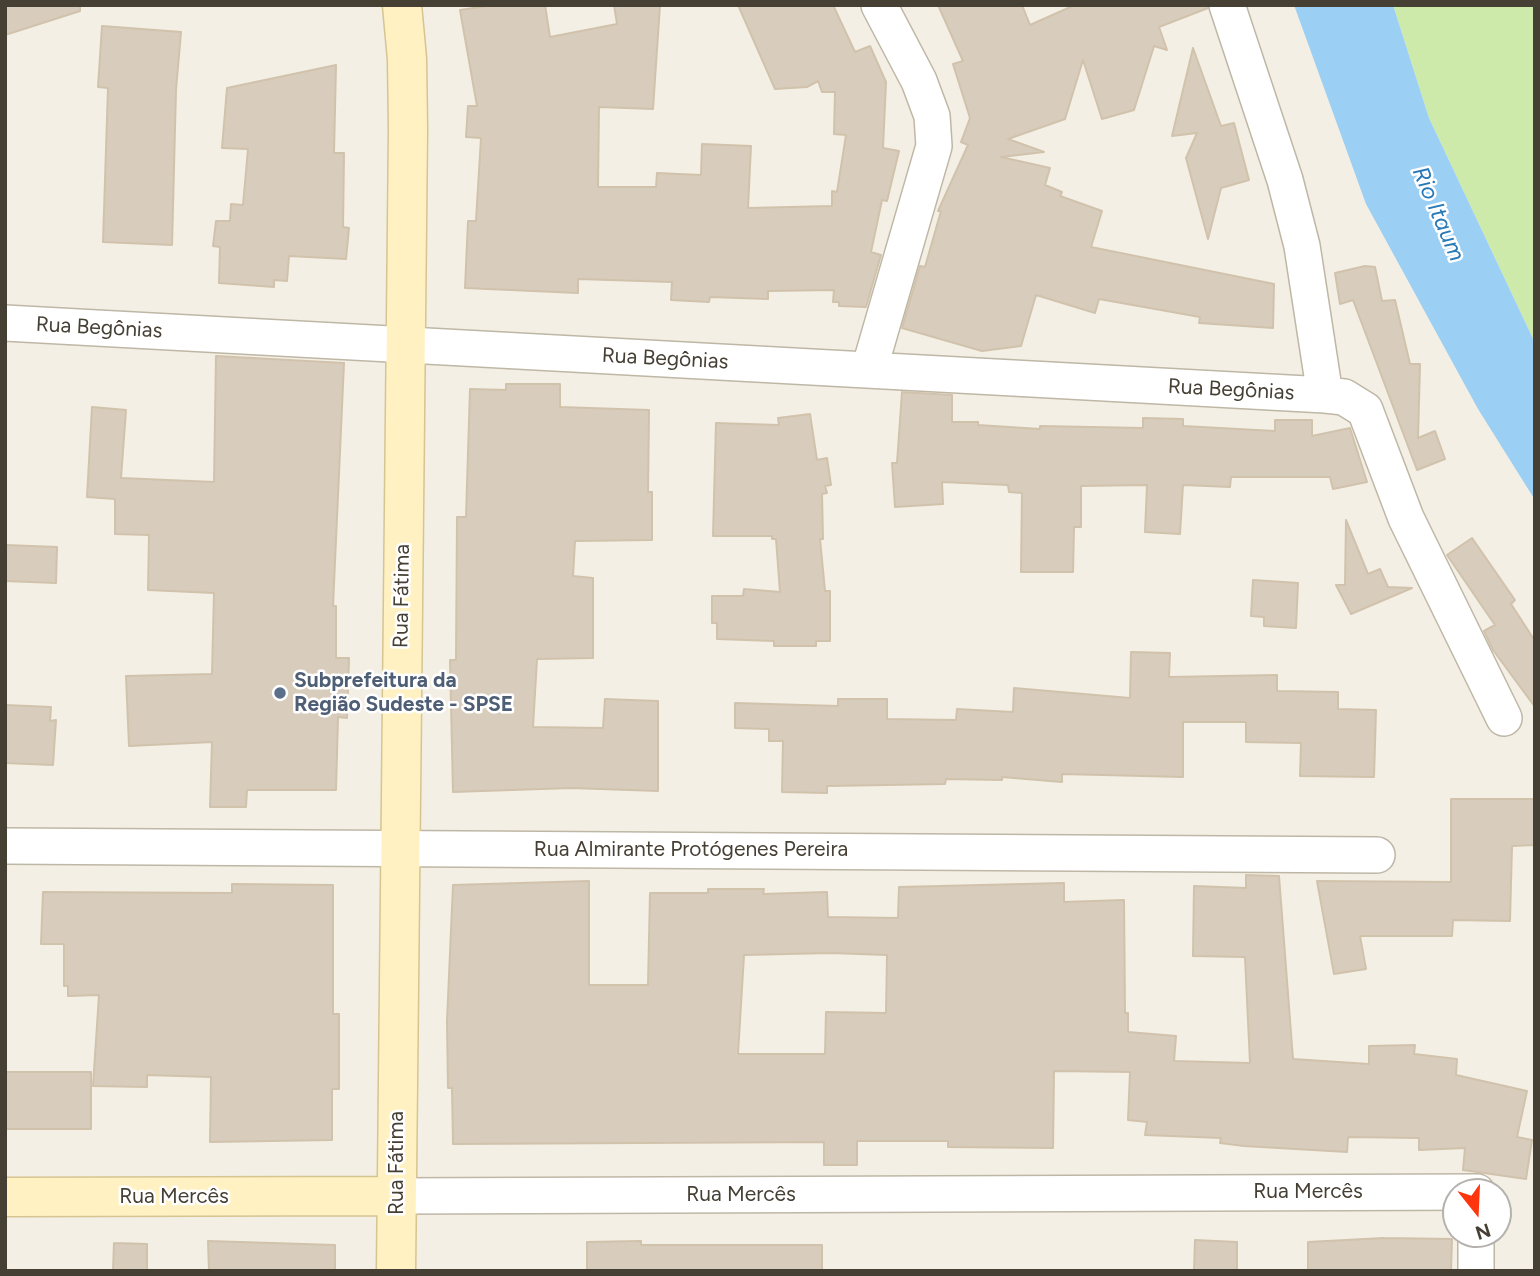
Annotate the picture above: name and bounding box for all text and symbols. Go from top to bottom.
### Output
water label: Rio Itaum [1406,163,1470,265]
street label: Rua Begônias [35,312,163,344]
street label: Rua Begônias [601,343,729,375]
street label: Rua Begônias [1167,374,1295,406]
street label: Rua Fátima [388,544,416,648]
place label: Subprefeitura da Região Sudeste - SPSE [294,668,513,718]
marker: Subprefeitura da Região Sudeste - SPSE [272,685,288,701]
street label: Rua Almirante Protógenes Pereira [534,837,848,863]
street label: Rua Fátima [384,1111,410,1215]
north arrow [1442,1178,1512,1248]
street label: Rua Mercês [1253,1179,1363,1205]
street label: Rua Mercês [686,1182,796,1208]
street label: Rua Mercês [119,1184,229,1210]
text: N [1472,1218,1494,1245]

